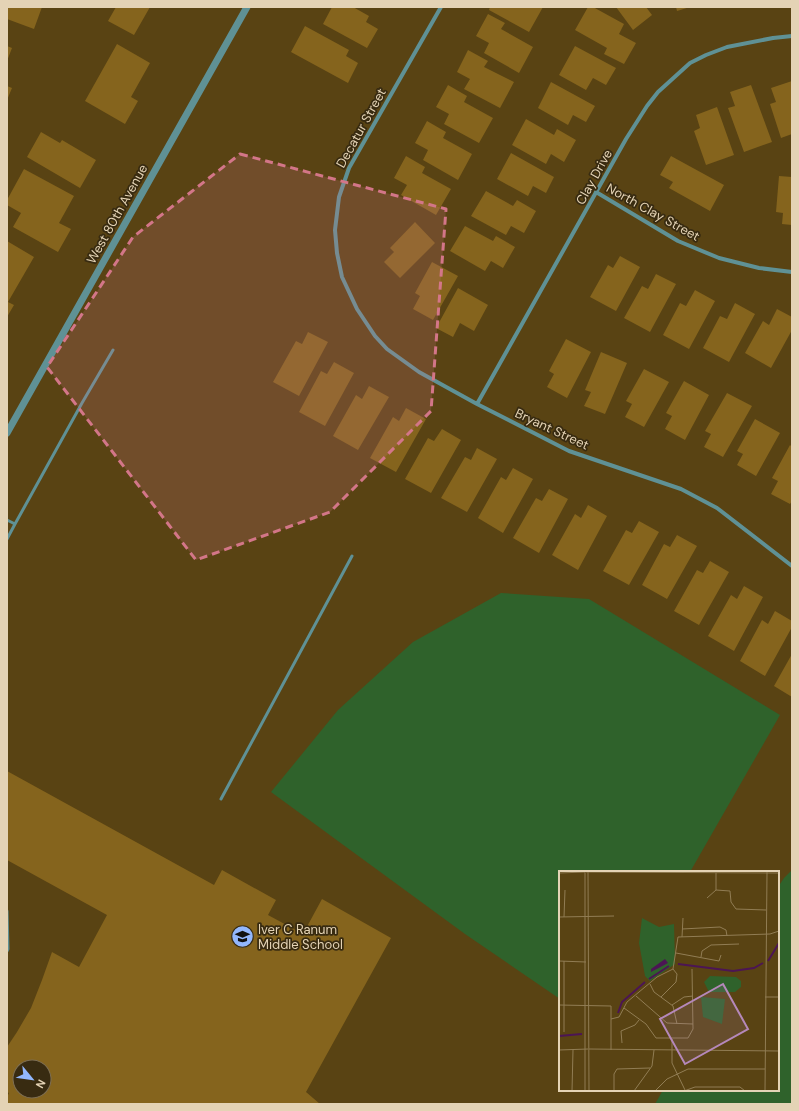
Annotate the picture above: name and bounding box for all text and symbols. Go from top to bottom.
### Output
street label: Decatur Street [332,85,390,171]
street label: Clay Drive [572,146,616,208]
street label: West 80th Avenue [83,161,151,267]
street label: North Clay Street [603,179,703,245]
street label: Bryant Street [512,405,592,453]
inset map [559,871,779,1091]
place label: Iver C Ranum Middle School [258,921,343,953]
school or university icon: Iver C Ranum Middle School [229,923,255,949]
north arrow [12,1059,52,1099]
text: N [33,1077,49,1091]

